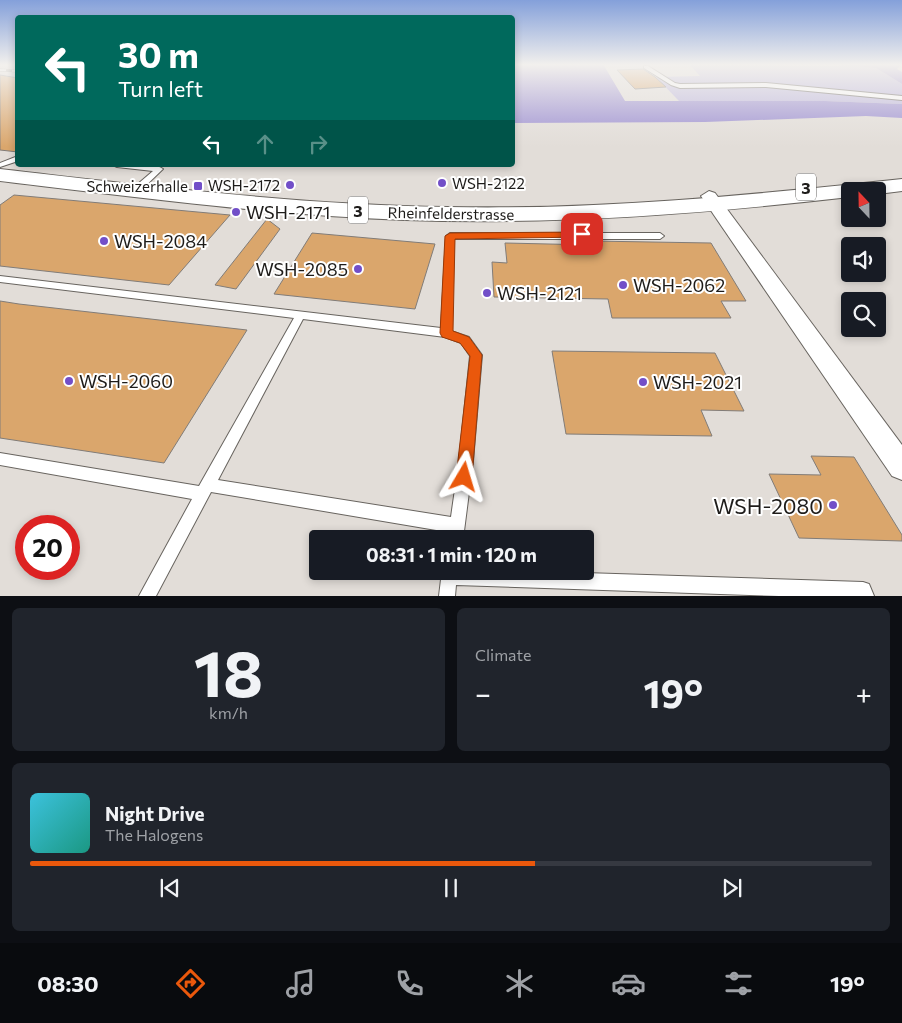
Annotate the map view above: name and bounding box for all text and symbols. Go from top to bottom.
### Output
text: 30 m [118,32,199,75]
icon: left [35,35,100,100]
text: Turn left [118,75,203,102]
icon: left [198,130,226,158]
icon: ahead [251,130,279,158]
icon: right [304,130,332,158]
road number: 3 [796,173,816,200]
place label: WSH-2122 [452,174,525,192]
place label: WSH-2172 [208,176,280,194]
place label: Schweizerhalle [87,177,188,195]
marker: WSH-2122 [436,177,448,189]
marker: WSH-2172 [284,179,296,191]
marker: Schweizerhalle [192,180,204,192]
north arrow [841,182,886,228]
map controls [841,182,886,337]
road number: 3 [348,196,368,224]
place label: WSH-2171 [246,201,331,223]
street label: Rheinfelderstrasse [387,203,515,223]
marker: WSH-2171 [230,206,242,218]
pin [561,213,603,255]
icon: arrive [568,220,596,248]
place label: WSH-2084 [114,230,207,252]
marker: WSH-2084 [98,235,110,247]
button: sound [841,237,886,282]
place label: WSH-2085 [255,258,348,280]
marker: WSH-2085 [352,263,364,275]
place label: WSH-2062 [633,274,725,296]
marker: WSH-2062 [617,279,629,291]
place label: WSH-2121 [497,282,582,304]
marker: WSH-2121 [481,287,493,299]
button: search [841,292,886,337]
place label: WSH-2060 [79,370,173,392]
place label: WSH-2021 [653,371,742,393]
marker: WSH-2060 [63,375,75,387]
marker: WSH-2021 [637,376,649,388]
position arrow [437,450,489,502]
place label: WSH-2080 [713,493,823,518]
marker: WSH-2080 [827,499,839,511]
speed limit sign: 20 [15,515,80,580]
text: 08:31 · 1 min · 120 m [366,543,537,566]
text: 18 [194,631,263,710]
text: Climate [475,645,531,664]
text: 19° [643,669,703,716]
text: − [475,676,491,710]
text: + [856,676,872,710]
text: km/h [209,703,248,722]
text: Night Drive [105,802,205,825]
text: The Halogens [105,825,203,844]
icon: previous [156,874,184,902]
icon: pause [437,874,465,902]
icon: next [718,874,746,902]
icon: directions [173,966,208,1001]
icon: music [283,966,318,1001]
icon: phone [392,966,427,1001]
icon: climate [502,966,537,1001]
icon: car [611,966,646,1001]
icon: filters [721,966,756,1001]
text: 08:30 [37,970,99,997]
text: 19° [830,970,865,997]

